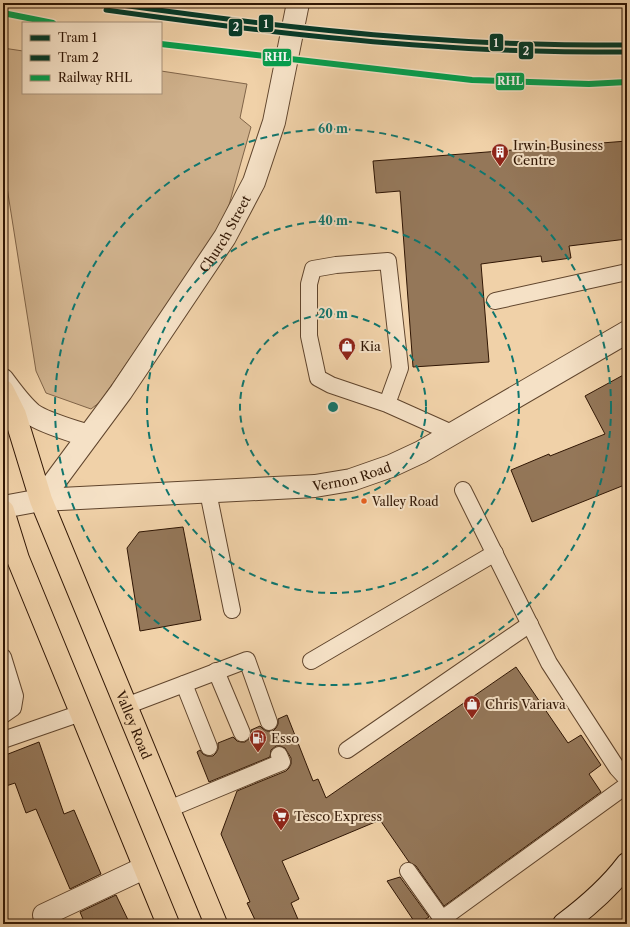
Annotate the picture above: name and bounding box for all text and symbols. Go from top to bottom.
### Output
line badge: 1 [258,14,274,33]
text: 1 [264,17,269,31]
line badge: 2 [228,18,243,37]
text: 2 [233,20,240,34]
legend [22,22,162,94]
text: Tram 1 [58,30,97,45]
line badge: 1 [489,33,504,52]
text: 1 [494,36,499,50]
line badge: 2 [518,41,534,60]
text: 2 [523,44,530,58]
line badge: RHL [262,48,292,67]
text: Tram 2 [58,50,99,65]
text: RHL [264,50,290,64]
text: Railway RHL [58,70,132,85]
line badge: RHL [495,72,525,91]
text: RHL [497,74,523,88]
text: 60 m [318,121,348,136]
place label: Irwin Business Centre [513,137,603,168]
building icon: Irwin Business Centre [490,142,510,167]
street label: Church Street [196,192,254,275]
text: 40 m [318,213,348,228]
text: 20 m [318,306,348,321]
shop icon: Kia [337,336,357,361]
place label: Kia [360,338,381,354]
centre of rings [326,400,340,414]
street label: Vernon Road [310,459,393,494]
place label: Valley Road [371,494,439,509]
marker: Valley Road [359,496,369,506]
street label: Valley Road [112,687,155,761]
shop icon: Chris Variava [462,694,482,719]
place label: Chris Variava [485,696,566,712]
fuel station icon: Esso [248,728,268,753]
place label: Esso [271,730,299,746]
supermarket icon: Tesco Express [271,806,291,831]
place label: Tesco Express [294,808,382,824]

